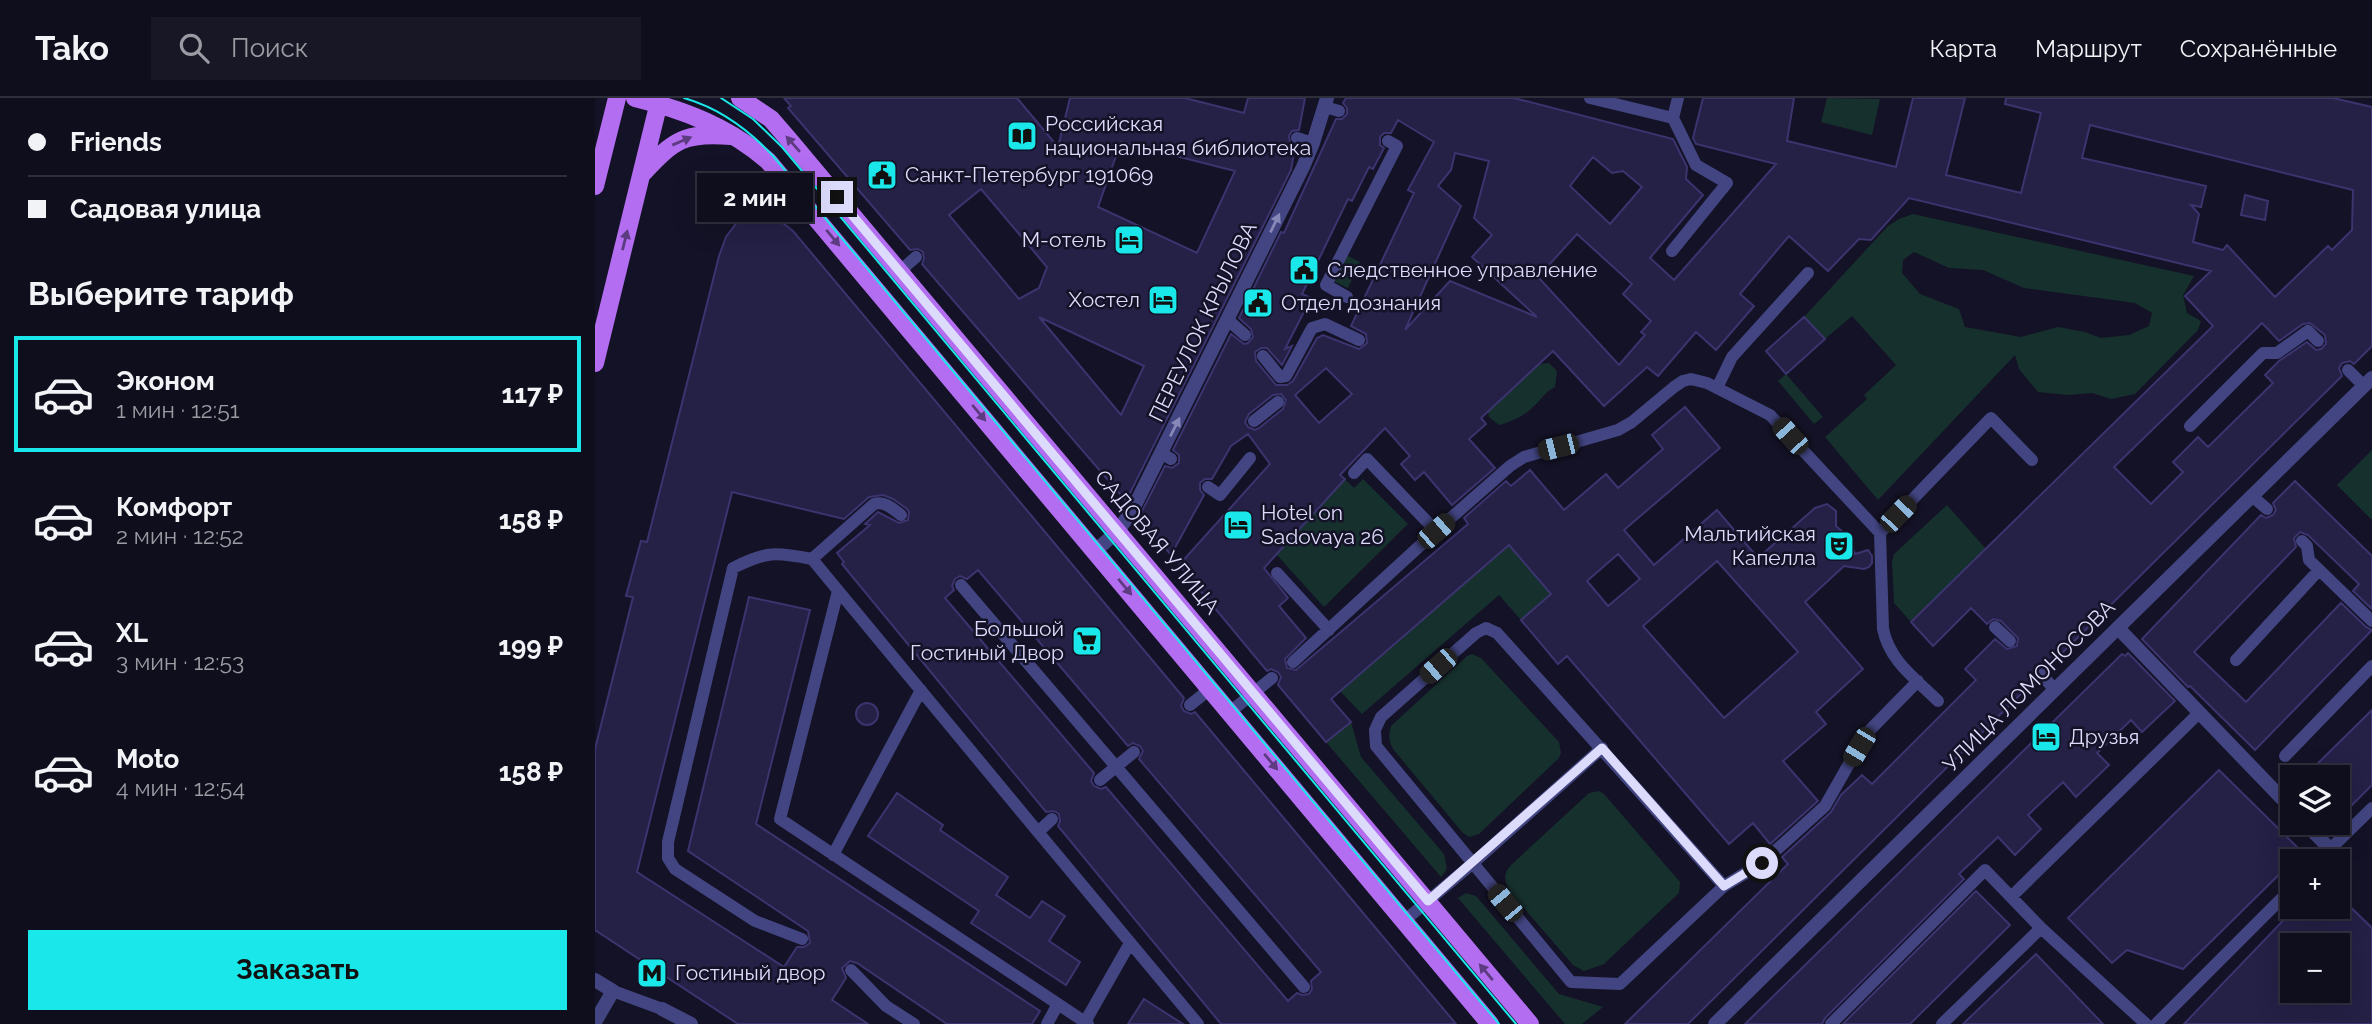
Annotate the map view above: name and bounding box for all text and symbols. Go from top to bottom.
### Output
search box [151,17,641,80]
text: Tako [35,29,109,68]
icon: search [175,29,213,67]
text: Поиск [231,33,308,63]
text: Карта [1929,34,1997,63]
text: Маршрут [2035,34,2142,63]
text: Сохранённые [2180,34,2337,63]
place label: Российская национальная библиотека [1045,111,1311,160]
library icon: Российская национальная библиотека [1005,119,1039,153]
text: Friends [70,127,162,157]
one-way arrow [672,135,692,147]
one-way arrow [785,135,801,153]
public building icon: Санкт-Петербург 191069 [865,158,899,192]
place label: Санкт-Петербург 191069 [905,162,1153,187]
callout: 2 мин [697,172,813,222]
route end [821,181,853,213]
text: 2 мин [723,184,787,211]
text: Садовая улица [70,194,261,224]
one-way arrow [1269,213,1281,233]
street label: ПЕРЕУЛОК КРЫЛОВА [1143,218,1262,426]
hotel icon: М-отель [1112,223,1146,257]
place label: М-отель [1022,227,1106,252]
one-way arrow [620,229,631,251]
one-way arrow [826,229,841,247]
public building icon: Следственное управление [1287,253,1321,287]
place label: Следственное управление [1327,257,1597,282]
text: Выберите тариф [28,275,294,312]
hotel icon: Хостел [1146,283,1180,317]
public building icon: Отдел дознания [1241,286,1275,320]
place label: Хостел [1068,287,1140,312]
place label: Отдел дознания [1281,290,1441,315]
icon: car [32,363,95,426]
text: Эконом [116,366,215,396]
text: 117 ₽ [501,379,563,409]
text: 1 мин · 12:51 [116,396,240,423]
one-way arrow [971,404,986,421]
car [1769,413,1812,459]
one-way arrow [1169,417,1180,437]
car [1536,432,1581,462]
street label: САДОВАЯ УЛИЦА [1090,465,1225,619]
icon: car [32,489,95,552]
text: Комфорт [116,492,232,522]
car [1876,492,1921,536]
place label: Hotel on Sadovaya 26 [1261,500,1384,549]
text: 158 ₽ [499,505,563,535]
hotel icon: Hotel on Sadovaya 26 [1221,508,1255,542]
car [1414,509,1459,553]
place label: Мальтийская Капелла [1684,521,1816,570]
text: 2 мин · 12:52 [116,522,244,549]
theatre icon: Мальтийская Капелла [1822,529,1856,563]
one-way arrow [1117,579,1132,596]
street label: УЛИЦА ЛОМОНОСОВА [1937,594,2120,777]
icon: car [32,615,95,678]
place label: Большой Гостиный Двор [910,616,1064,665]
text: XL [116,618,148,648]
supermarket icon: Большой Гостиный Двор [1070,624,1104,658]
text: 199 ₽ [498,631,563,661]
car [1416,644,1461,688]
text: 3 мин · 12:53 [116,648,244,675]
hotel icon: Друзья [2029,720,2063,754]
car [1840,724,1879,770]
place label: Друзья [2069,724,2139,749]
icon: car [32,741,95,804]
text: Moto [116,744,179,774]
one-way arrow [1263,753,1278,770]
text: 158 ₽ [499,757,563,787]
map controls [2280,765,2350,1003]
button: layers [2280,765,2350,835]
text: 4 мин · 12:54 [116,774,245,801]
route start [1746,847,1778,879]
button: + [2280,849,2350,919]
car [1484,880,1527,926]
button: Заказать [28,930,567,1010]
button: − [2280,933,2350,1003]
metro station icon: Гостиный двор [635,956,669,990]
place label: Гостиный двор [675,960,826,985]
one-way arrow [1479,963,1494,981]

